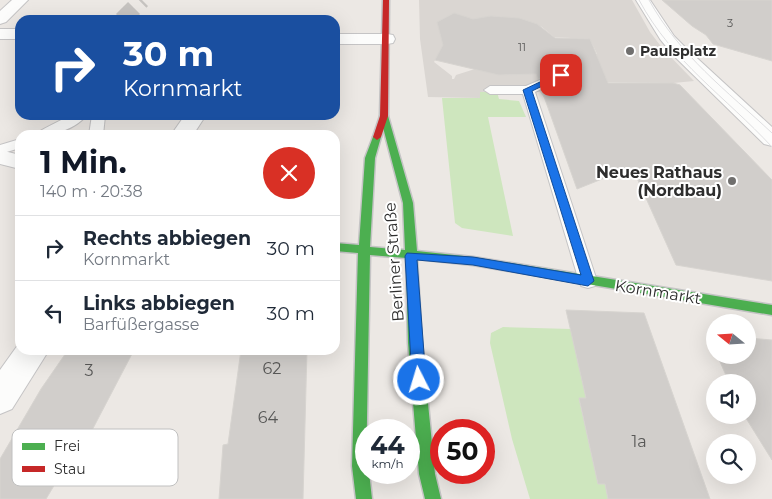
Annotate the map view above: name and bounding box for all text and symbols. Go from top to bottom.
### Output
house number: 3 [727,16,733,30]
text: 30 m [123,32,214,75]
icon: right [40,35,105,100]
house number: 11 [518,40,526,54]
place label: Paulsplatz [640,42,717,60]
marker: Paulsplatz [624,45,636,57]
pin [540,54,582,96]
icon: arrive [547,61,575,89]
text: Kornmarkt [123,75,243,102]
text: 1 Min. [40,144,127,181]
button: close [263,147,315,199]
place label: Neues Rathaus (Nordbau) [596,163,722,200]
marker: Neues Rathaus (Nordbau) [726,175,738,187]
text: 140 m · 20:38 [40,182,143,201]
street label: Berliner Straße [380,202,408,322]
text: Rechts abbiegen [83,227,251,250]
icon: right [40,234,68,262]
text: 30 m [267,237,315,260]
text: Kornmarkt [83,250,170,269]
street label: Kornmarkt [614,276,703,308]
text: Links abbiegen [83,292,235,315]
icon: left [40,299,68,327]
text: 30 m [267,302,315,325]
north arrow [706,314,756,364]
map controls [706,314,756,484]
text: Barfüßergasse [83,315,199,334]
position arrow [392,353,444,405]
house number: 62 [263,359,281,378]
house number: 3 [84,361,94,380]
button: sound [706,374,756,424]
house number: 64 [258,408,279,427]
speed limit sign: 50 [430,419,495,484]
legend [12,429,178,486]
text: 44 [370,430,405,460]
house number: 1a [631,432,647,451]
button: search [706,434,756,484]
text: Frei [54,437,80,455]
text: km/h [371,456,404,471]
text: Stau [54,460,86,478]

